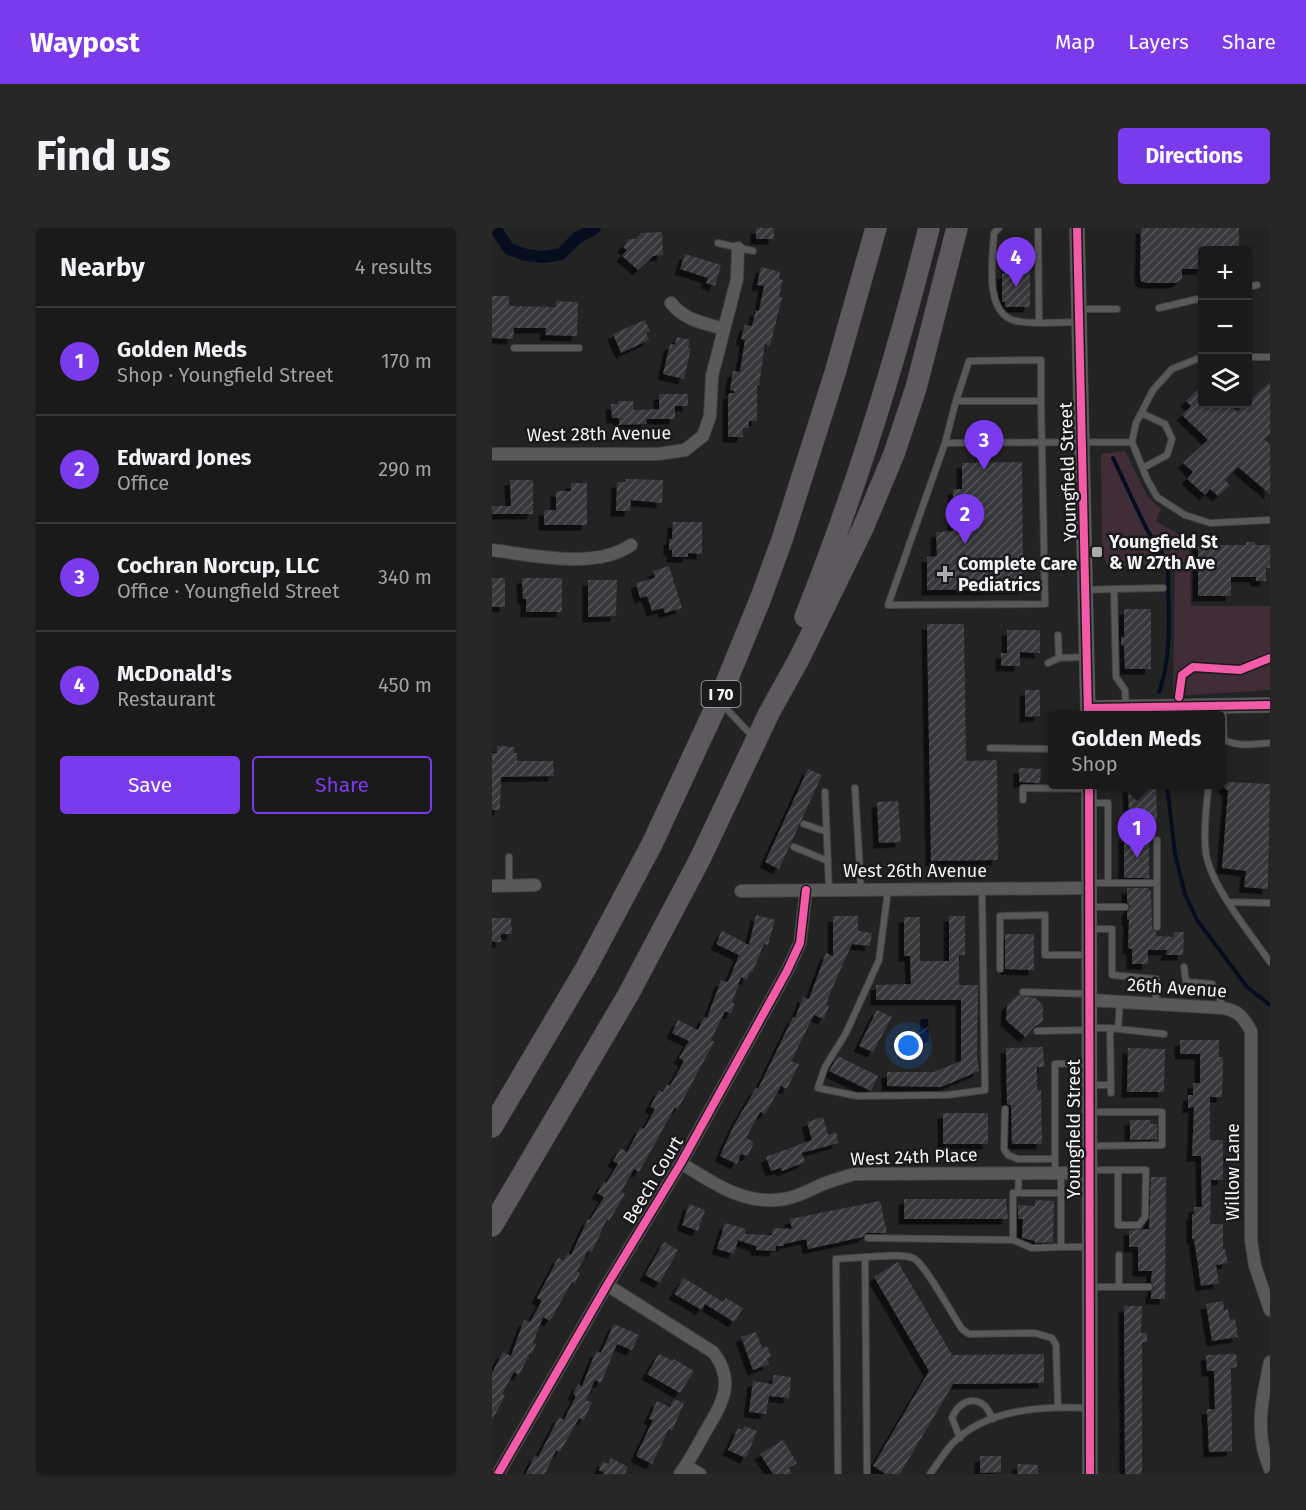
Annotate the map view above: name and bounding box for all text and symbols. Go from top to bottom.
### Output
text: Waypost [30,26,140,59]
text: Map [1055,29,1095,55]
text: Layers [1128,29,1189,55]
text: Share [1222,29,1276,55]
button: Directions [1118,128,1270,184]
text: Find us [36,131,171,181]
pin: 4 [996,238,1036,287]
map controls [1198,246,1252,408]
button: + [1198,246,1252,300]
text: Nearby [60,252,145,283]
text: 4 results [355,255,432,279]
button: − [1198,300,1252,354]
text: Golden Meds [117,336,247,363]
text: 1 [75,349,84,373]
text: 170 m [381,349,432,373]
button: layers [1198,354,1252,408]
text: Shop · Youngfield Street [117,363,334,387]
street label: Youngfield Street [1055,401,1081,542]
pin: 3 [964,420,1004,470]
street label: West 28th Avenue [527,422,671,446]
text: Edward Jones [117,444,251,471]
text: 2 [74,457,85,481]
text: 290 m [378,457,432,481]
text: Office [117,471,169,495]
pin: 2 [946,494,984,544]
place label: Youngfield St & W 27th Ave [1108,531,1219,574]
marker: Youngfield St & W 27th Ave [1090,545,1104,559]
text: Cochran Norcup, LLC [117,552,320,579]
place label: Complete Care Pediatrics [958,553,1077,596]
text: 3 [74,565,85,589]
text: 340 m [378,565,432,589]
marker: Complete Care Pediatrics [936,565,954,583]
text: Office · Youngfield Street [117,579,339,603]
text: McDonald's [117,660,232,687]
text: 4 [74,673,85,697]
text: 450 m [378,673,432,697]
road number: I 70 [702,681,740,707]
text: Restaurant [117,687,215,711]
popup [1048,711,1225,789]
text: Golden Meds [1072,725,1201,752]
text: Shop [1072,752,1118,776]
button: Save [60,756,240,814]
button: Share [252,756,432,814]
pin: 1 [1118,808,1156,858]
street label: West 26th Avenue [843,860,987,882]
street label: 26th Avenue [1126,974,1228,1002]
your location [894,1031,923,1060]
street label: Youngfield Street [1063,1059,1085,1199]
street label: Willow Lane [1222,1123,1244,1221]
street label: Beech Court [618,1132,688,1228]
street label: West 24th Place [850,1144,978,1170]

